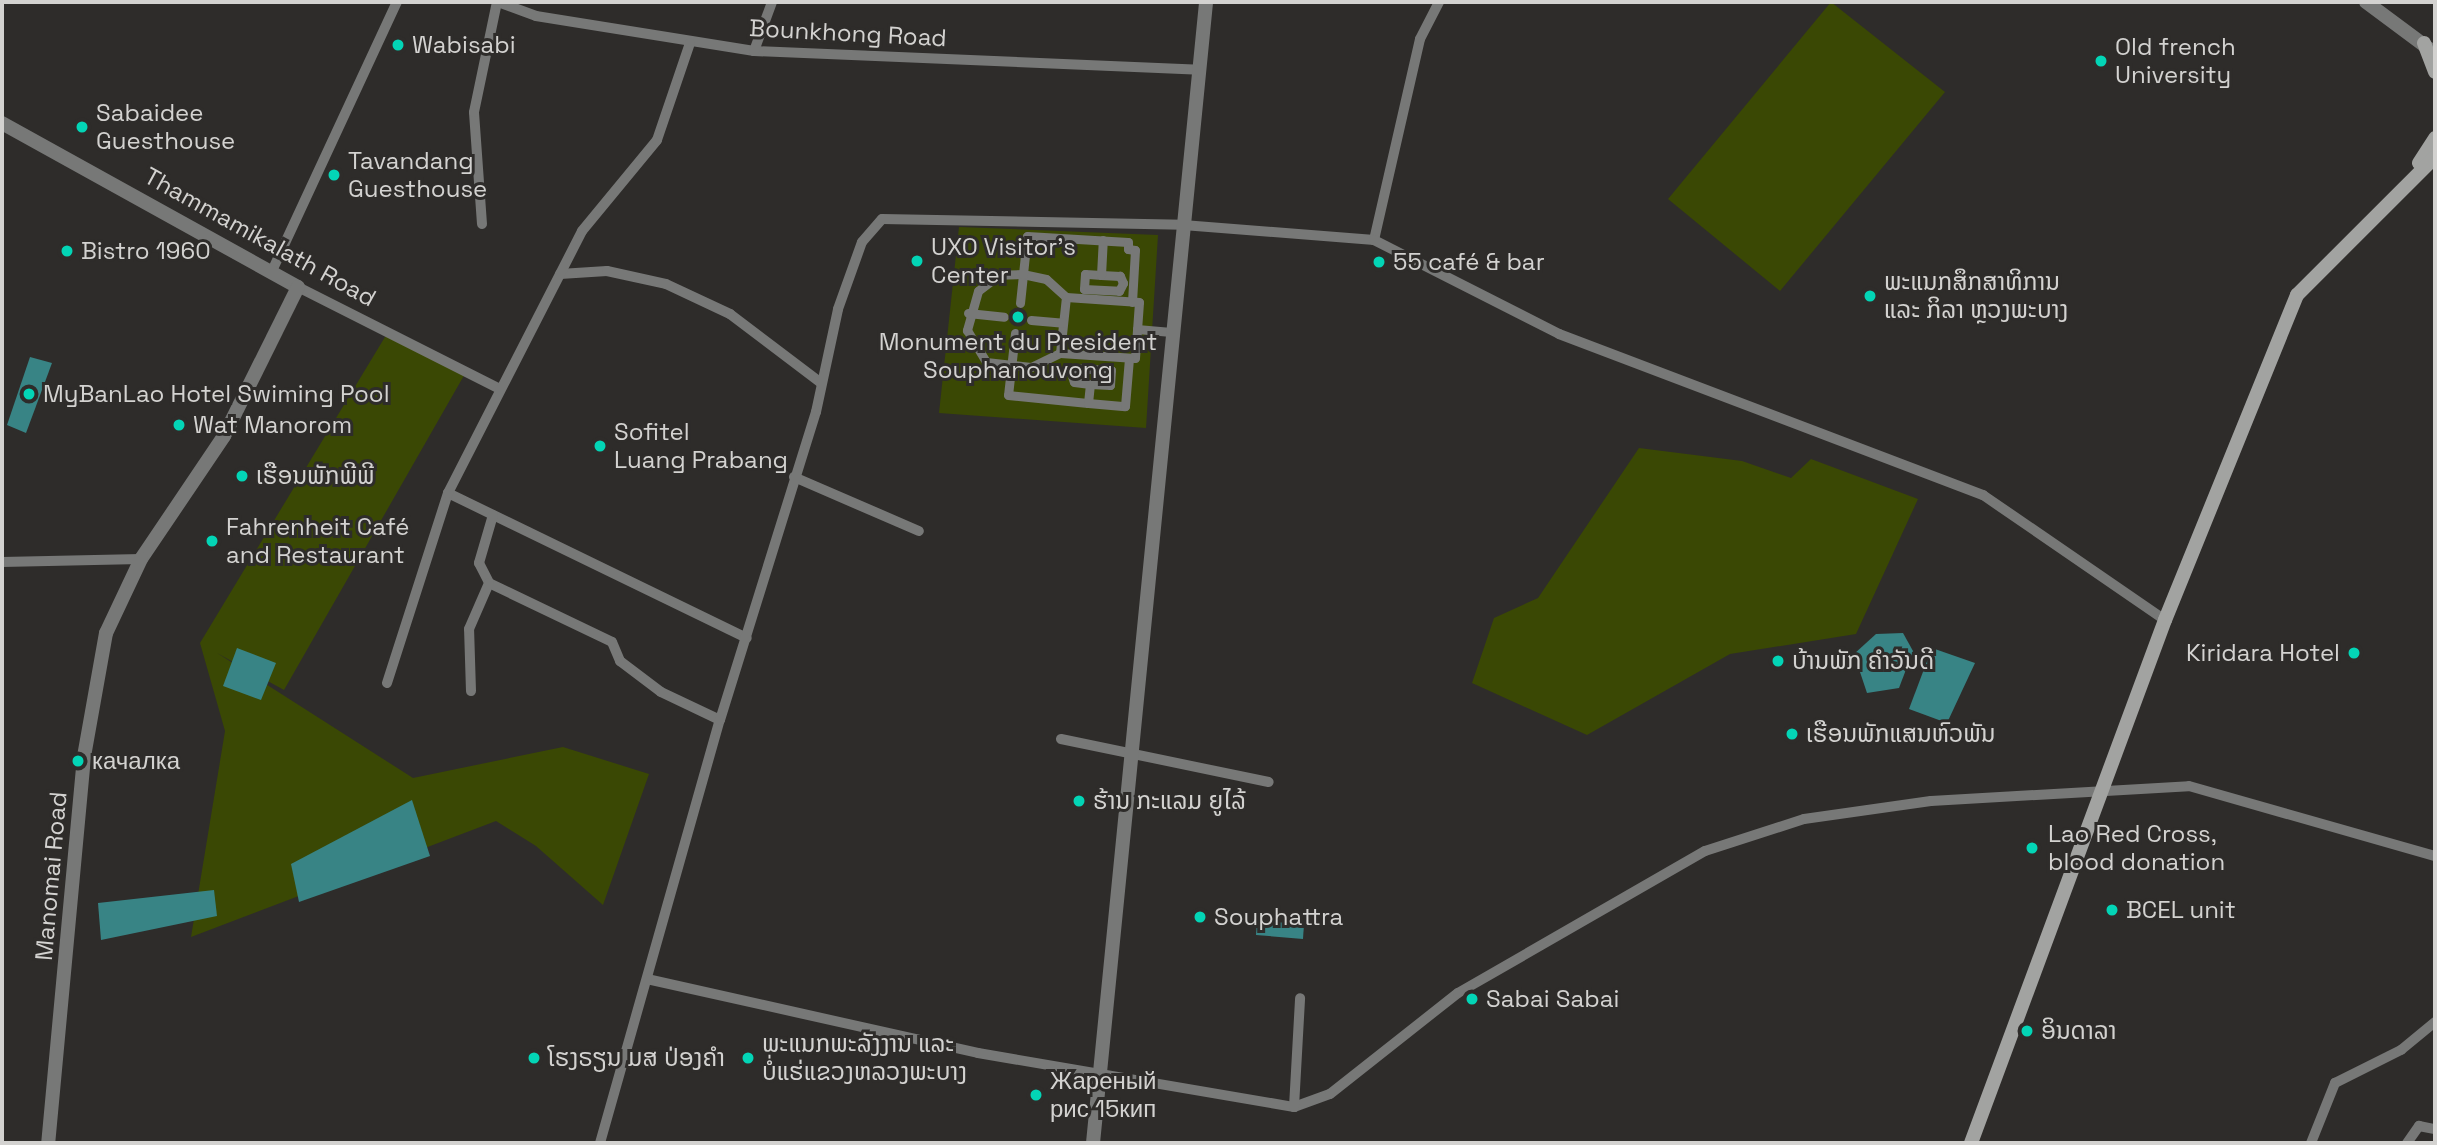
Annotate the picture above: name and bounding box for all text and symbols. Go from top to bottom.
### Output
street label: Bounkhong Road [749,13,947,53]
place label: Wabisabi [412,31,516,59]
place label: Old french University [2115,33,2236,89]
marker: Wabisabi [390,37,406,53]
marker: Old french University [2093,53,2109,69]
place label: Sabaidee Guesthouse [96,99,235,155]
marker: Sabaidee Guesthouse [74,119,90,135]
place label: Tavandang Guesthouse [348,147,487,203]
street label: Thammamikalath Road [139,161,381,313]
marker: Tavandang Guesthouse [326,167,342,183]
place label: UXO Visitor's Center [931,233,1076,289]
place label: Bistro 1960 [81,237,211,265]
marker: Bistro 1960 [59,243,75,259]
place label: 55 café & bar [1393,248,1545,276]
marker: UXO Visitor's Center [909,253,925,269]
marker: 55 café & bar [1371,254,1387,270]
place label: ພະແນກສຶກສາທິການ ແລະ ກິລາ ຫຼວງພະບາງ [1884,268,2068,324]
marker: ພະແນກສຶກສາທິການ ແລະ ກິລາ ຫຼວງພະບາງ [1862,288,1878,304]
marker: Monument du President Souphanouvong [1010,309,1026,325]
place label: Monument du President Souphanouvong [879,328,1157,384]
place label: MyBanLao Hotel Swiming Pool [43,380,390,408]
marker: MyBanLao Hotel Swiming Pool [21,386,37,402]
place label: Wat Manorom [193,411,352,439]
marker: Wat Manorom [171,417,187,433]
place label: Sofitel Luang Prabang [614,418,788,474]
marker: Sofitel Luang Prabang [592,438,608,454]
place label: ເຮືອນພັກພີພີ [256,462,375,490]
marker: ເຮືອນພັກພີພີ [234,468,250,484]
place label: Fahrenheit Café and Restaurant [226,513,410,569]
marker: Fahrenheit Café and Restaurant [204,533,220,549]
place label: Kiridara Hotel [2186,639,2340,667]
marker: Kiridara Hotel [2346,645,2362,661]
place label: ບ້ານພັກ ຄໍາວັນດີ [1792,647,1934,675]
marker: ບ້ານພັກ ຄໍາວັນດີ [1770,653,1786,669]
place label: ເຮືອນພັກແສນຫົວພັນ [1806,720,1996,748]
marker: ເຮືອນພັກແສນຫົວພັນ [1784,726,1800,742]
place label: качалка [92,747,187,775]
marker: качалка [70,753,86,769]
place label: ຮ້ານ ກະແລມ ຍູໄລ້ [1093,787,1246,815]
street label: Manomai Road [29,790,73,962]
marker: ຮ້ານ ກະແລມ ຍູໄລ້ [1071,793,1087,809]
place label: Lao Red Cross, blood donation [2048,820,2225,876]
marker: Lao Red Cross, blood donation [2022,838,2042,858]
place label: BCEL unit [2126,896,2236,924]
marker: BCEL unit [2104,902,2120,918]
place label: Souphattra [1214,903,1343,931]
marker: Souphattra [1192,909,1208,925]
place label: Sabai Sabai [1486,985,1619,1013]
marker: Sabai Sabai [1464,991,1480,1007]
place label: ອິນດາລາ [2041,1017,2116,1045]
marker: ອິນດາລາ [2019,1023,2035,1039]
place label: ພະແນກພະລັງງານ ແລະ ບໍ່ແຮ່ແຂວງຫລວງພະບາງ [762,1030,967,1086]
place label: ໂຮງຣຽນ ມສ ປ່ອງຄຳ [548,1044,725,1072]
marker: ໂຮງຣຽນ ມສ ປ່ອງຄຳ [526,1050,542,1066]
marker: ພະແນກພະລັງງານ ແລະ ບໍ່ແຮ່ແຂວງຫລວງພະບາງ [740,1050,756,1066]
place label: Жареный рис 15кип [1050,1067,1166,1123]
marker: Жареный рис 15кип [1028,1087,1044,1103]

